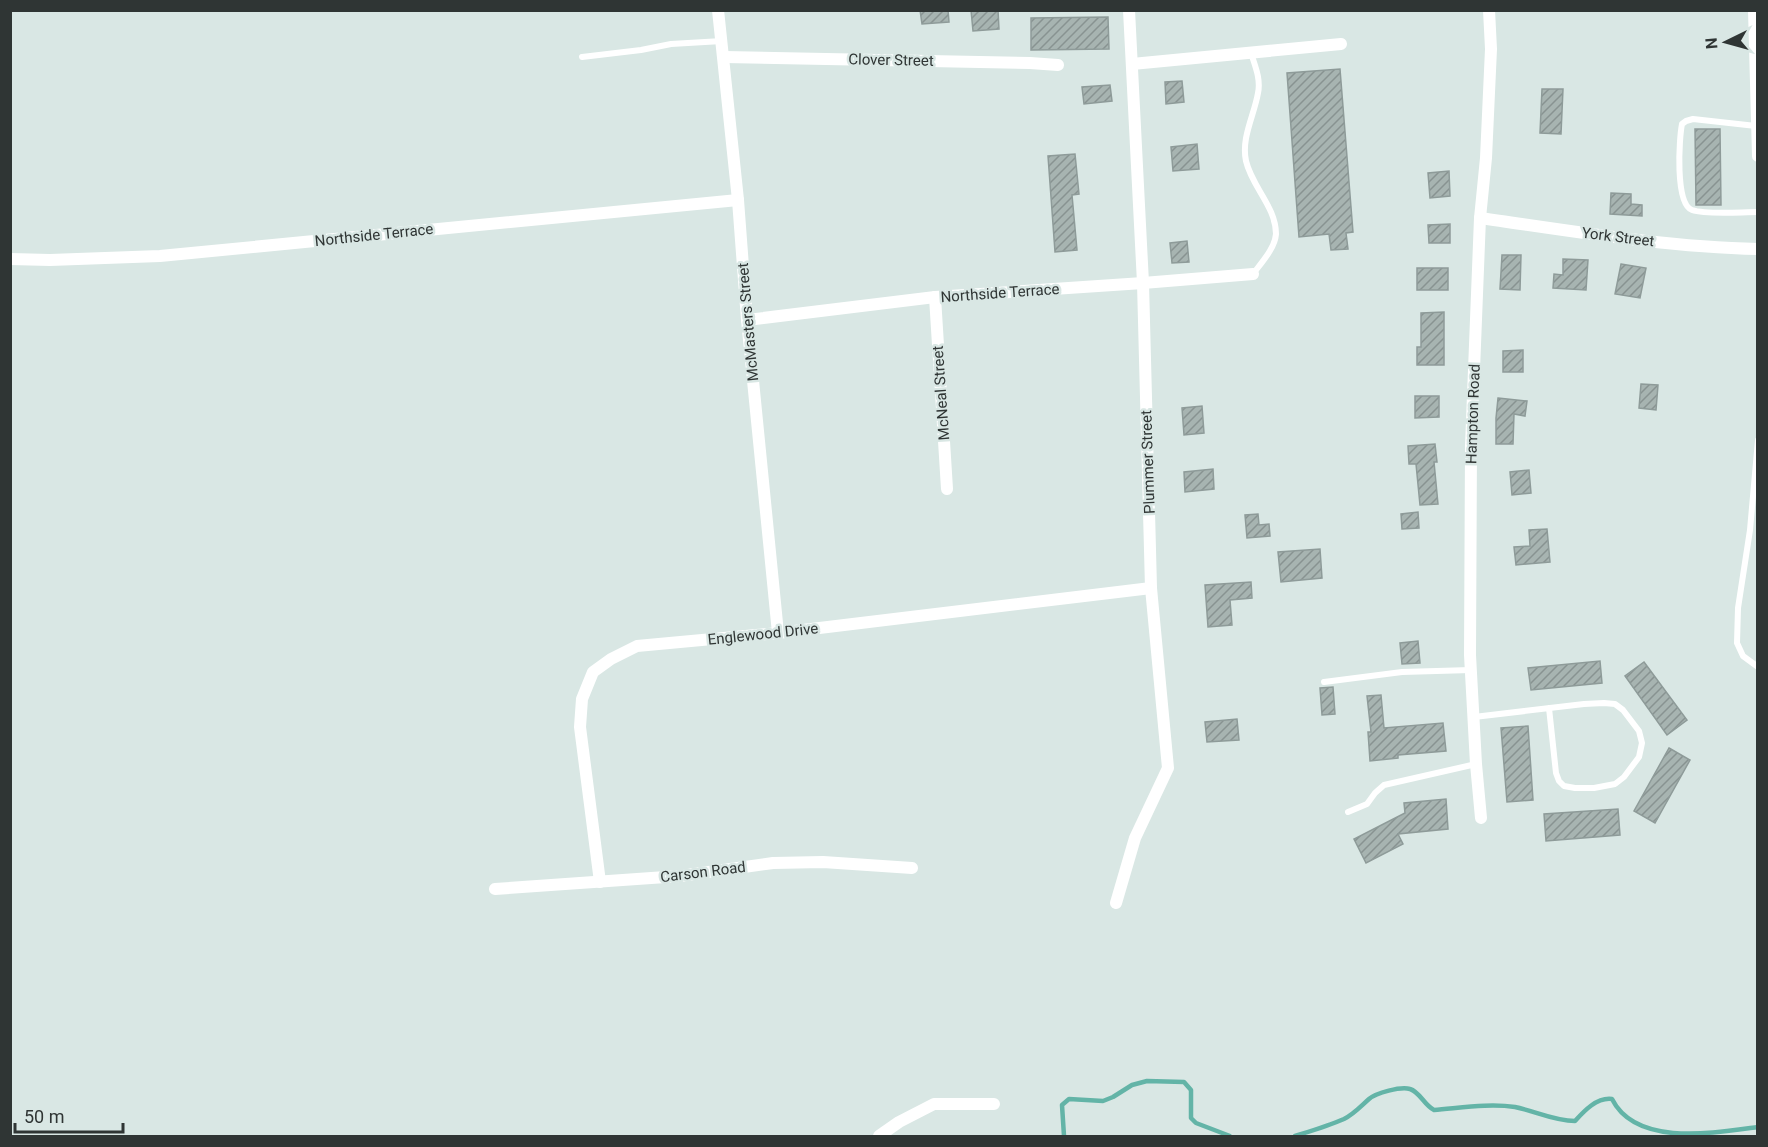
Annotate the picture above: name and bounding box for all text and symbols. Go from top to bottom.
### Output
north arrow [1696,12,1756,72]
text: N [1702,37,1722,50]
street label: Clover Street [848,50,934,70]
street label: Northside Terrace [314,220,434,250]
street label: York Street [1581,224,1655,250]
street label: McMasters Street [734,262,762,382]
street label: Northside Terrace [940,280,1060,306]
street label: McNeal Street [929,345,953,441]
street label: Hampton Road [1462,364,1484,464]
street label: Plummer Street [1137,410,1159,514]
street label: Englewood Drive [707,619,819,649]
street label: Carson Road [659,858,747,886]
scale bar [15,1096,123,1134]
text: 50 m [24,1106,64,1127]

